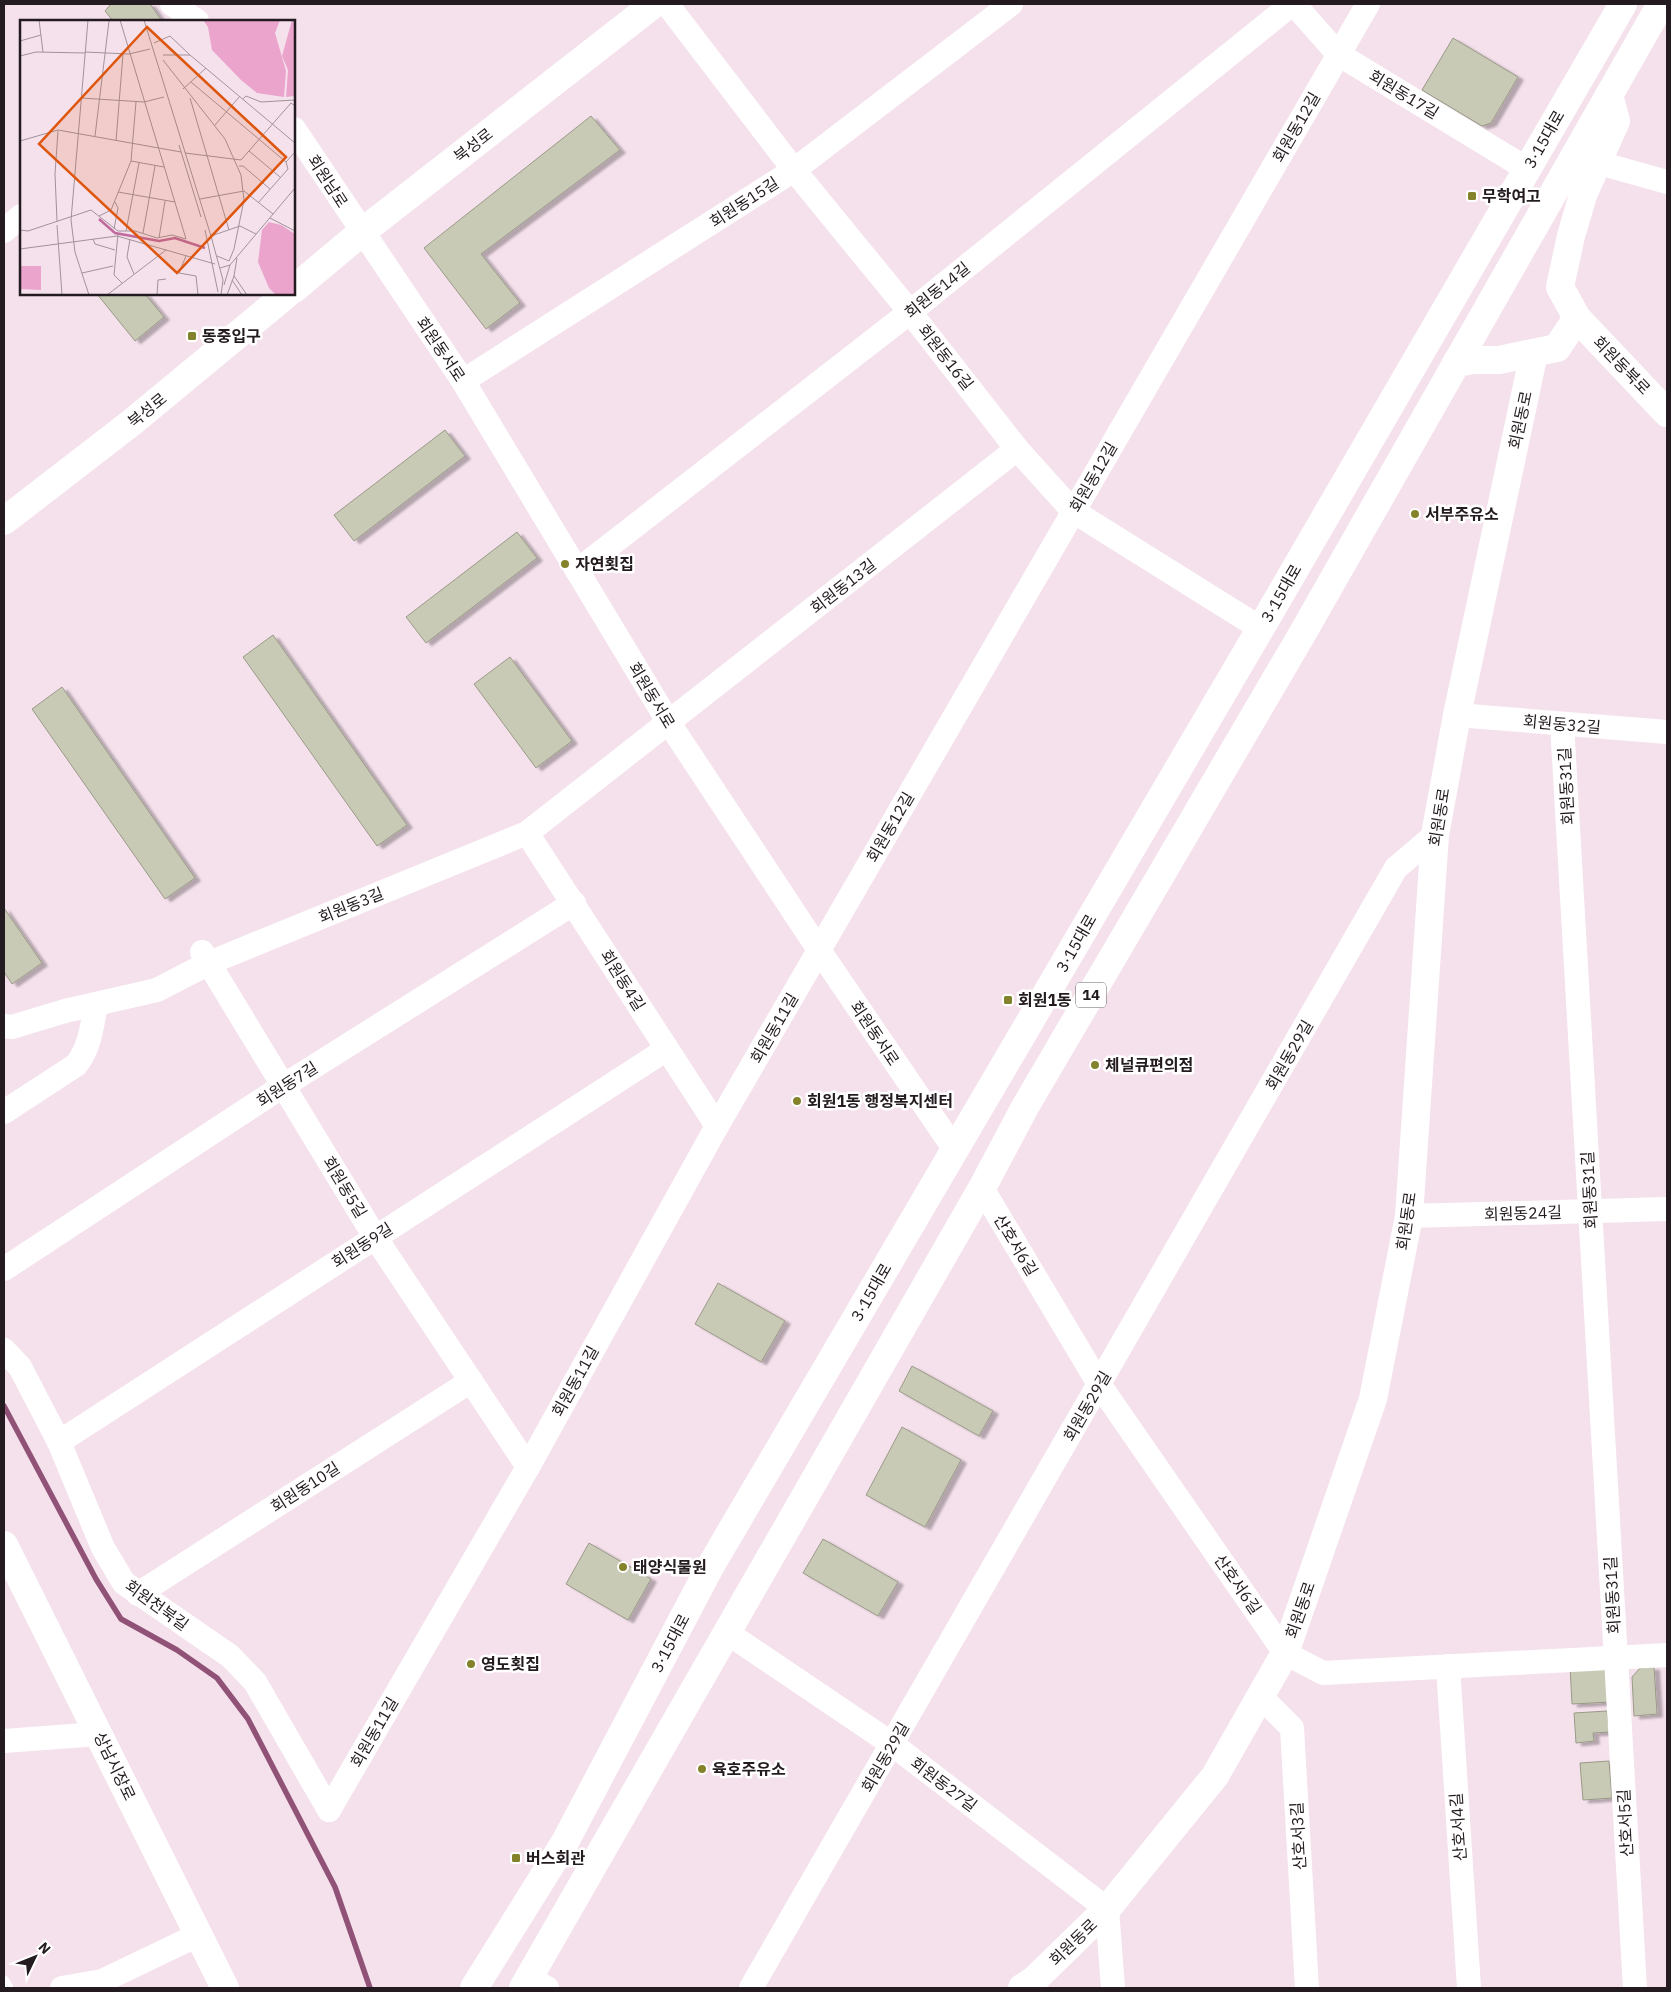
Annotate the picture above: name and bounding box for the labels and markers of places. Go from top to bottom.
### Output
place label: 무학여고 [1482,186,1541,206]
marker: 무학여고 [1466,190,1478,202]
place label: 동중입구 [202,326,261,346]
marker: 동중입구 [186,330,198,342]
place label: 서부주유소 [1425,504,1499,524]
marker: 서부주유소 [1409,508,1421,520]
place label: 자연횟집 [575,554,634,574]
marker: 자연횟집 [559,558,571,570]
place label: 회원1동 [1018,990,1072,1010]
marker: 회원1동 [1002,994,1014,1006]
place label: 체널큐편의점 [1105,1055,1193,1075]
marker: 체널큐편의점 [1089,1059,1101,1071]
place label: 회원1동 행정복지센터 [807,1091,953,1111]
marker: 회원1동 행정복지센터 [791,1095,803,1107]
place label: 태양식물원 [633,1557,707,1577]
marker: 태양식물원 [617,1561,629,1573]
place label: 영도횟집 [481,1654,540,1674]
marker: 영도횟집 [465,1658,477,1670]
place label: 육호주유소 [712,1759,786,1779]
marker: 육호주유소 [696,1763,708,1775]
place label: 버스회관 [526,1848,585,1868]
marker: 버스회관 [510,1852,522,1864]

